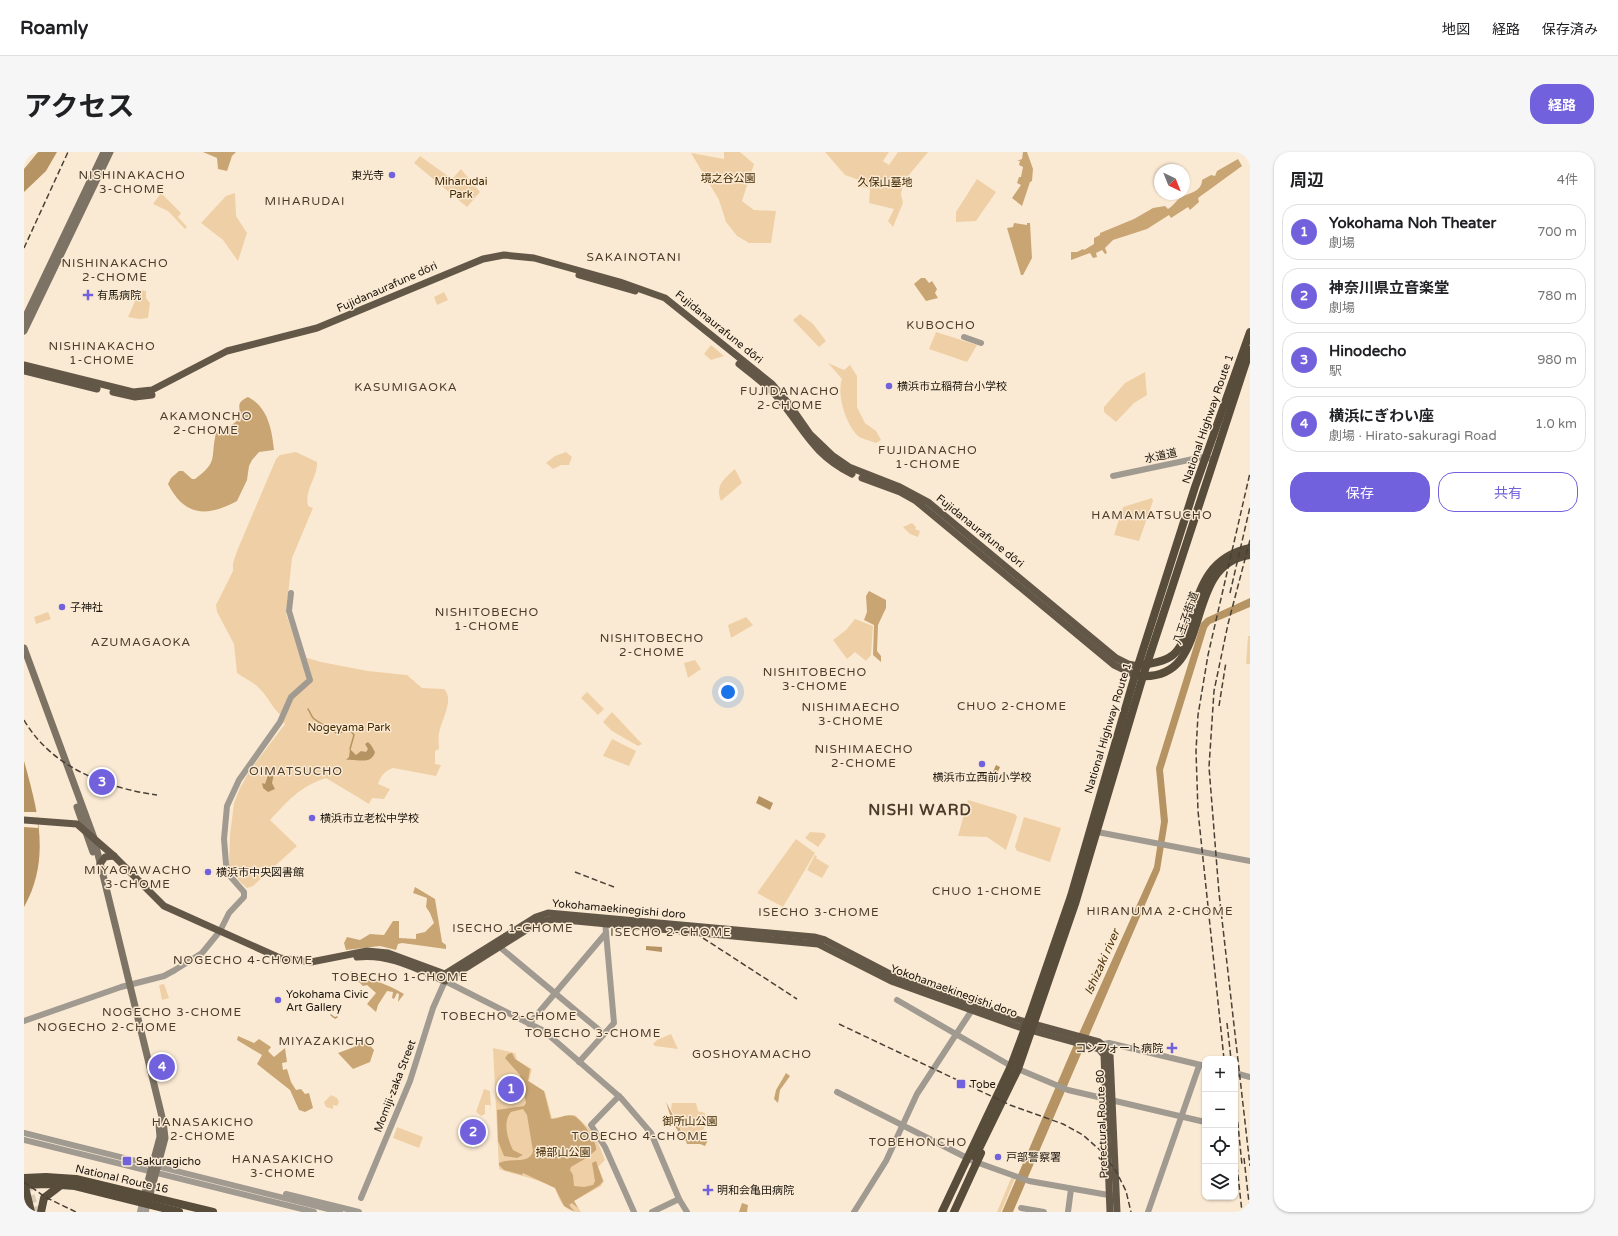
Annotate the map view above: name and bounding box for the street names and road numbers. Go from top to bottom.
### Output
street label: Fujidanaurafune dōri [335,259,439,315]
street label: Fujidanaurafune dōri [673,288,765,366]
street label: National Highway Route 1 [1180,352,1236,486]
street label: 水道道 [1144,446,1178,466]
street label: Fujidanaurafune dōri [934,492,1026,570]
street label: 八王子街道 [1171,590,1201,646]
street label: National Highway Route 1 [1082,661,1134,795]
street label: Yokohamaekinegishi doro [552,897,687,921]
street label: Yokohamaekinegishi doro [889,962,1020,1020]
street label: Momiji-zaka Street [371,1038,419,1134]
street label: Prefectural Route 80 [1094,1069,1110,1179]
street label: National Route 16 [74,1162,170,1196]

